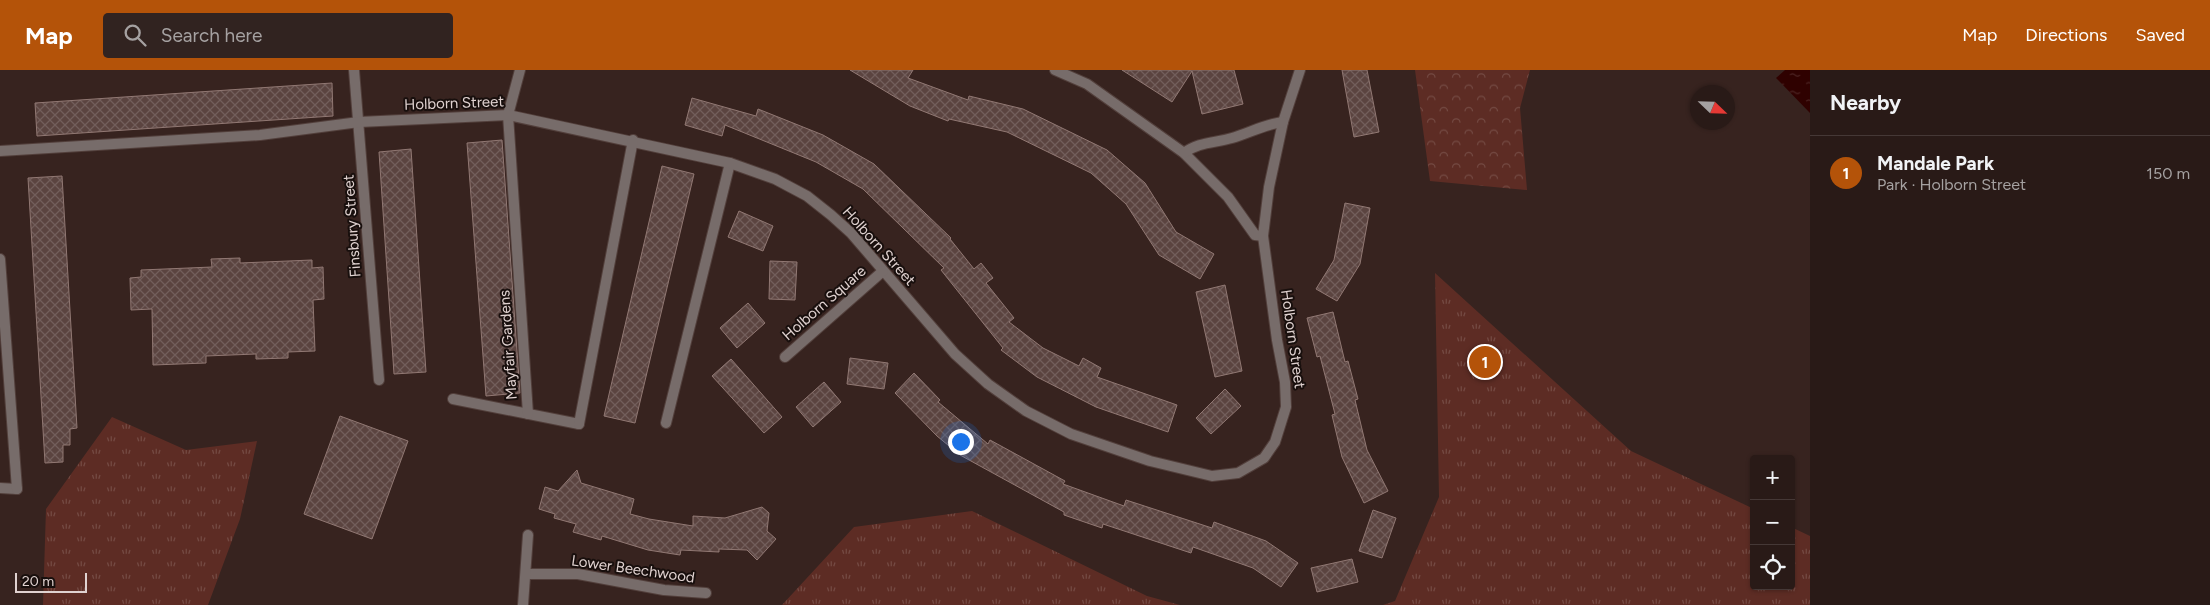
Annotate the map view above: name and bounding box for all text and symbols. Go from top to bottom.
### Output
search box [103,13,453,58]
text: Map [25,21,73,50]
icon: search [121,21,149,49]
text: Search here [161,24,262,47]
text: Map [1962,24,1997,46]
text: Directions [2025,24,2107,46]
text: Saved [2135,24,2185,46]
north arrow [1690,85,1735,130]
text: Nearby [1830,90,1901,115]
street label: Holborn Street [404,92,505,114]
text: Mandale Park [1877,152,1994,175]
text: 1 [1843,164,1849,183]
text: 150 m [2146,164,2190,183]
street label: Finsbury Street [339,174,365,278]
text: Park · Holborn Street [1877,175,2026,194]
street label: Holborn Street [839,203,919,289]
street label: Holborn Square [778,262,870,344]
street label: Holborn Street [1277,288,1309,390]
street label: Mayfair Gardens [495,290,521,400]
pin: 1 [1469,343,1501,381]
your location [948,429,974,455]
map controls [1750,455,1795,590]
button: + [1750,455,1795,500]
button: − [1750,500,1795,545]
button: locate [1750,545,1795,590]
street label: Lower Beechwood [570,551,696,587]
scale bar [15,570,88,593]
text: 20 m [22,573,54,590]

